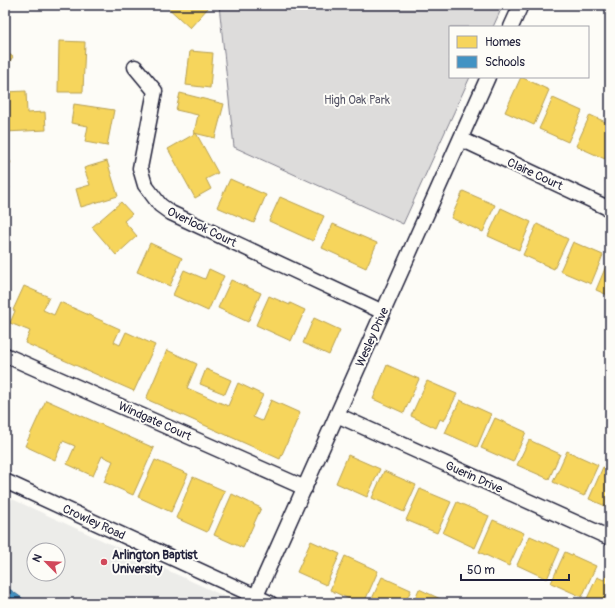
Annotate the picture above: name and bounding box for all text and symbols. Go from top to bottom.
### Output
legend [449,26,589,78]
text: Homes [485,35,521,50]
text: Schools [485,55,525,70]
park label: High Oak Park [324,93,390,108]
street label: Claire Court [505,155,565,194]
street label: Overlook Court [165,204,239,251]
street label: Wesley Drive [353,305,392,369]
street label: Windgate Court [116,399,194,444]
street label: Guerin Drive [443,458,505,497]
street label: Crowley Road [60,501,128,544]
north arrow [26,542,66,582]
place label: Arlington Baptist University [112,548,199,577]
text: N [30,552,45,564]
scale bar [461,556,569,582]
marker: Arlington Baptist University [99,557,109,567]
text: 50 m [467,563,495,578]

